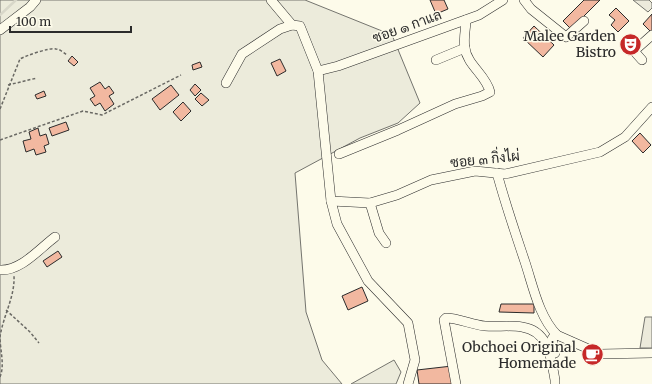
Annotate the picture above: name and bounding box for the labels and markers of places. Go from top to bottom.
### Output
place label: Malee Garden Bistro [523,27,616,61]
theatre icon: Malee Garden Bistro [618,31,644,57]
place label: Obchoei Original Homemade [462,338,577,372]
cafe icon: Obchoei Original Homemade [579,342,605,368]

